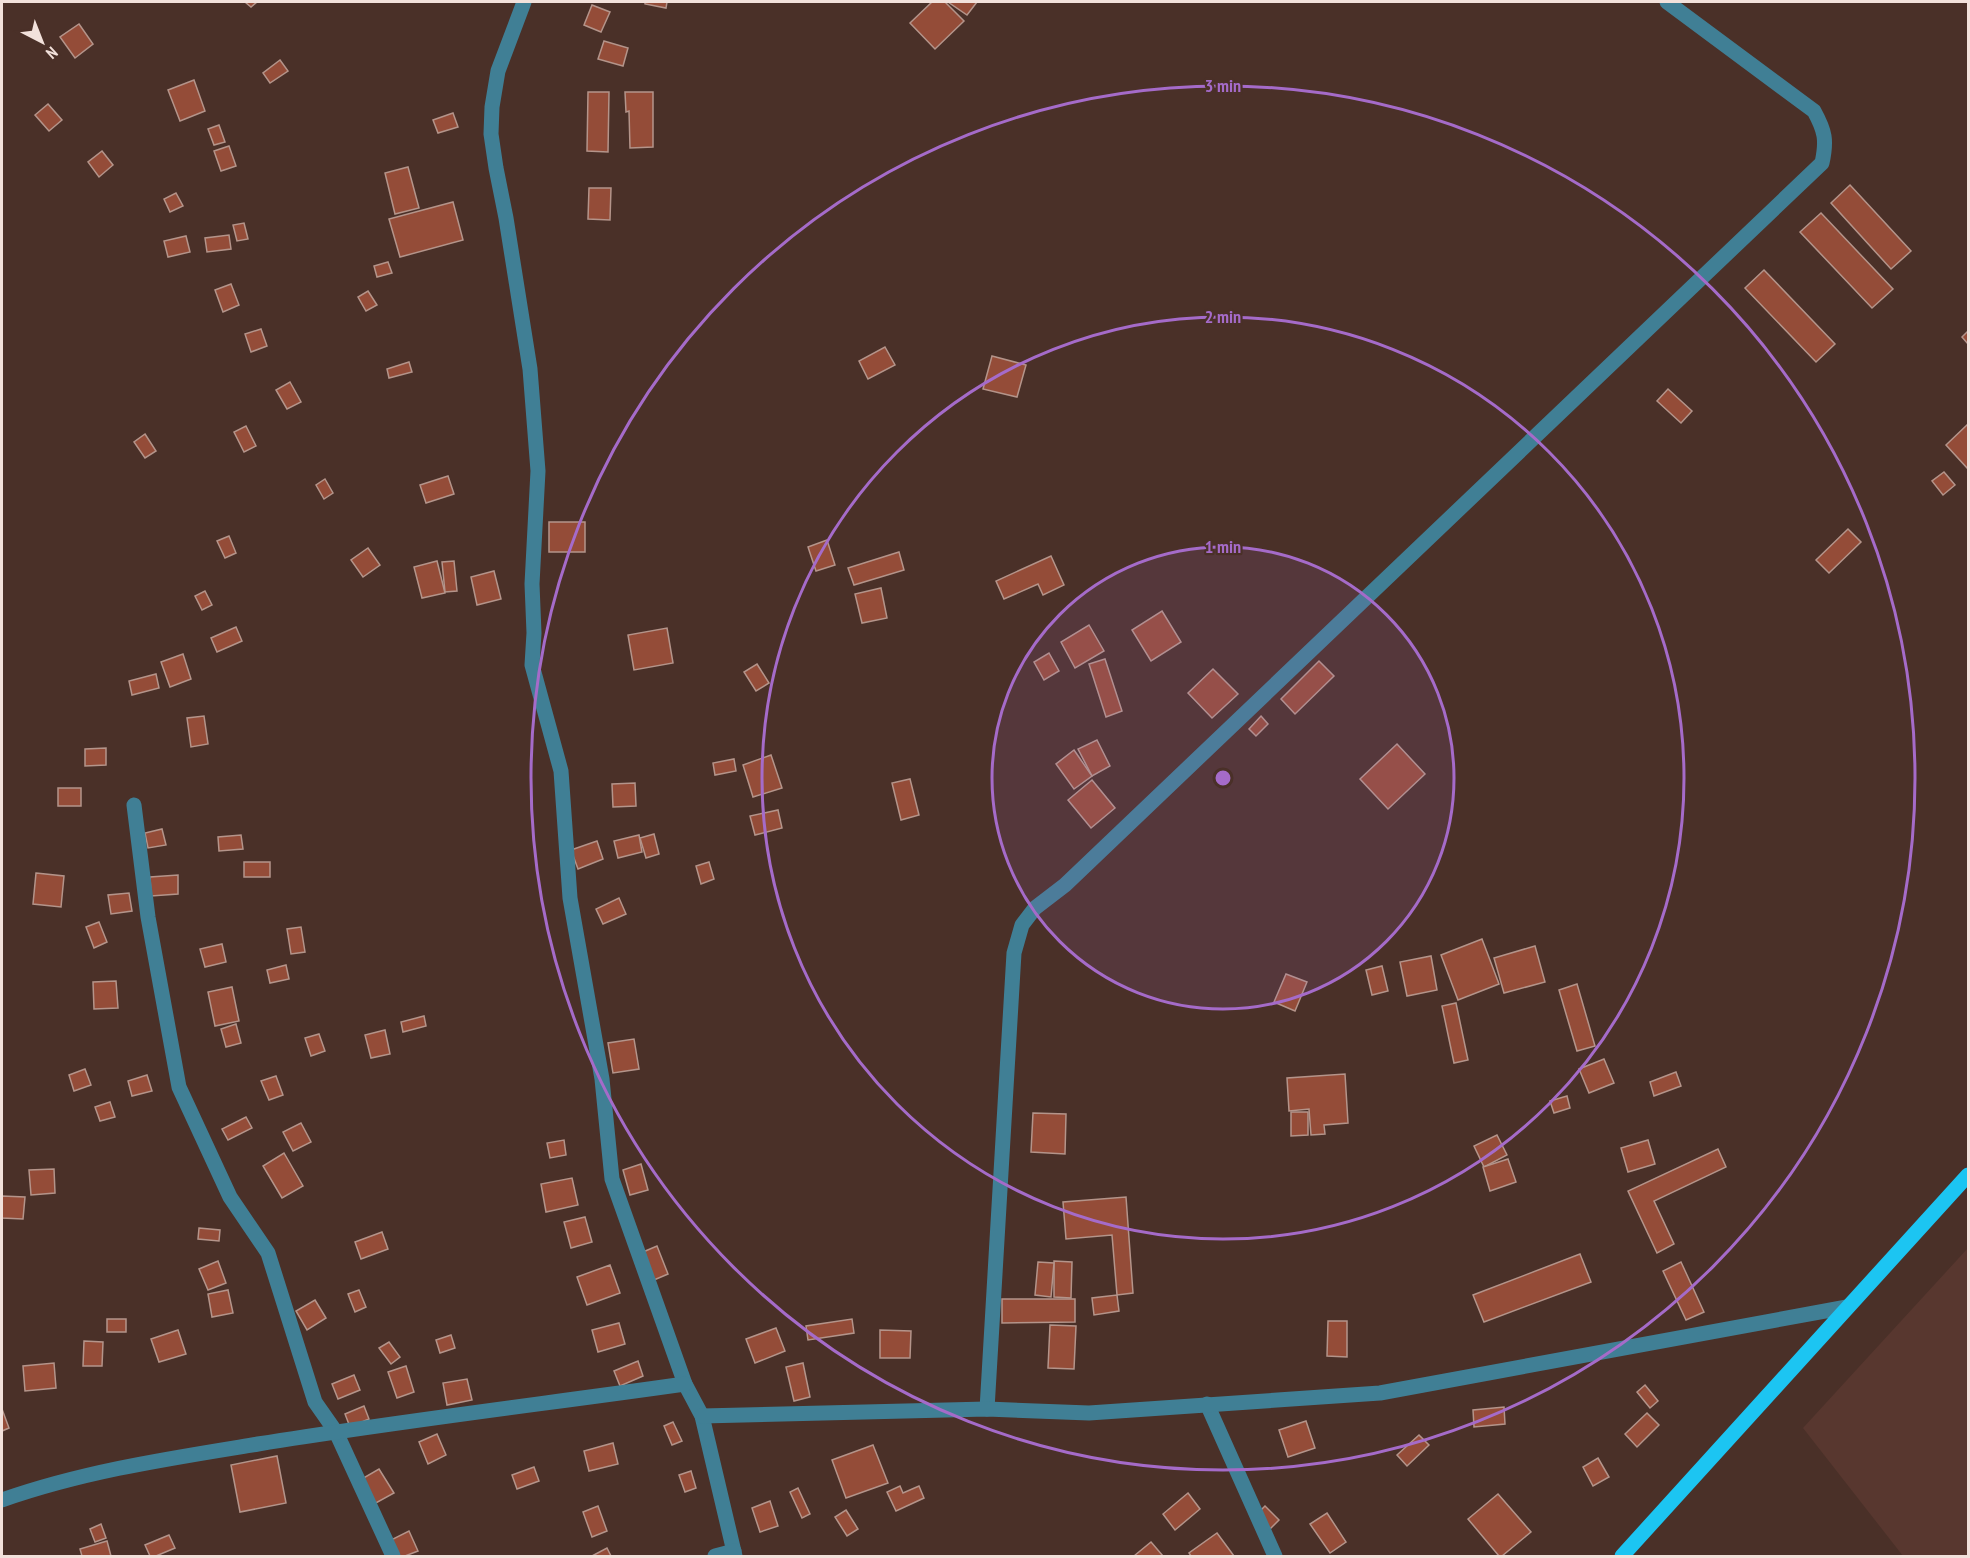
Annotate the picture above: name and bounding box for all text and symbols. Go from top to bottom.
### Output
north arrow [12,12,72,72]
text: N [42,43,62,63]
text: 3 min [1205,74,1241,97]
text: 2 min [1205,305,1241,328]
text: 1 min [1205,535,1241,558]
centre of rings [1213,768,1233,788]

